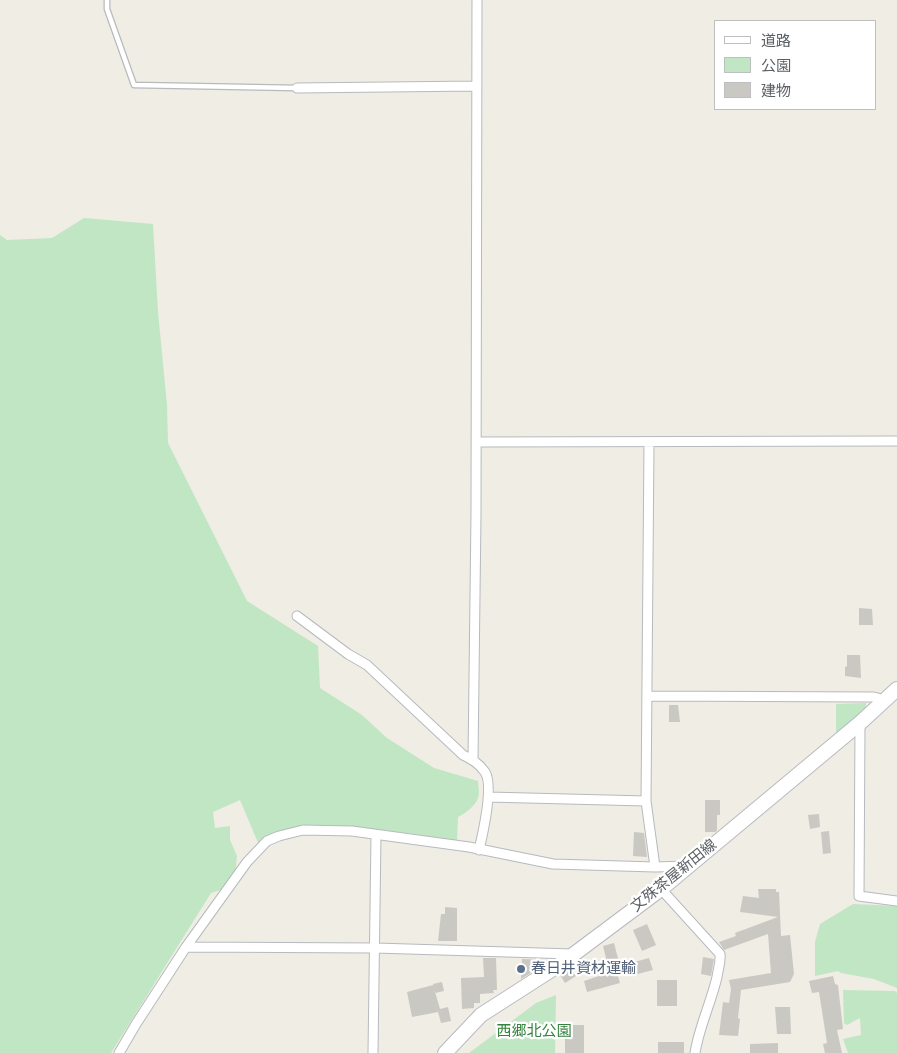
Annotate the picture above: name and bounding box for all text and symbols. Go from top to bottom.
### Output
legend [714,20,877,110]
text: 道路 [761,32,791,50]
text: 公園 [761,57,791,75]
text: 建物 [761,82,791,100]
street label: 文殊茶屋新田線 [628,836,720,916]
place label: 春日井資材運輸 [531,960,636,978]
marker: 春日井資材運輸 [515,963,527,975]
park label: 西郷北公園 [497,1023,571,1041]

